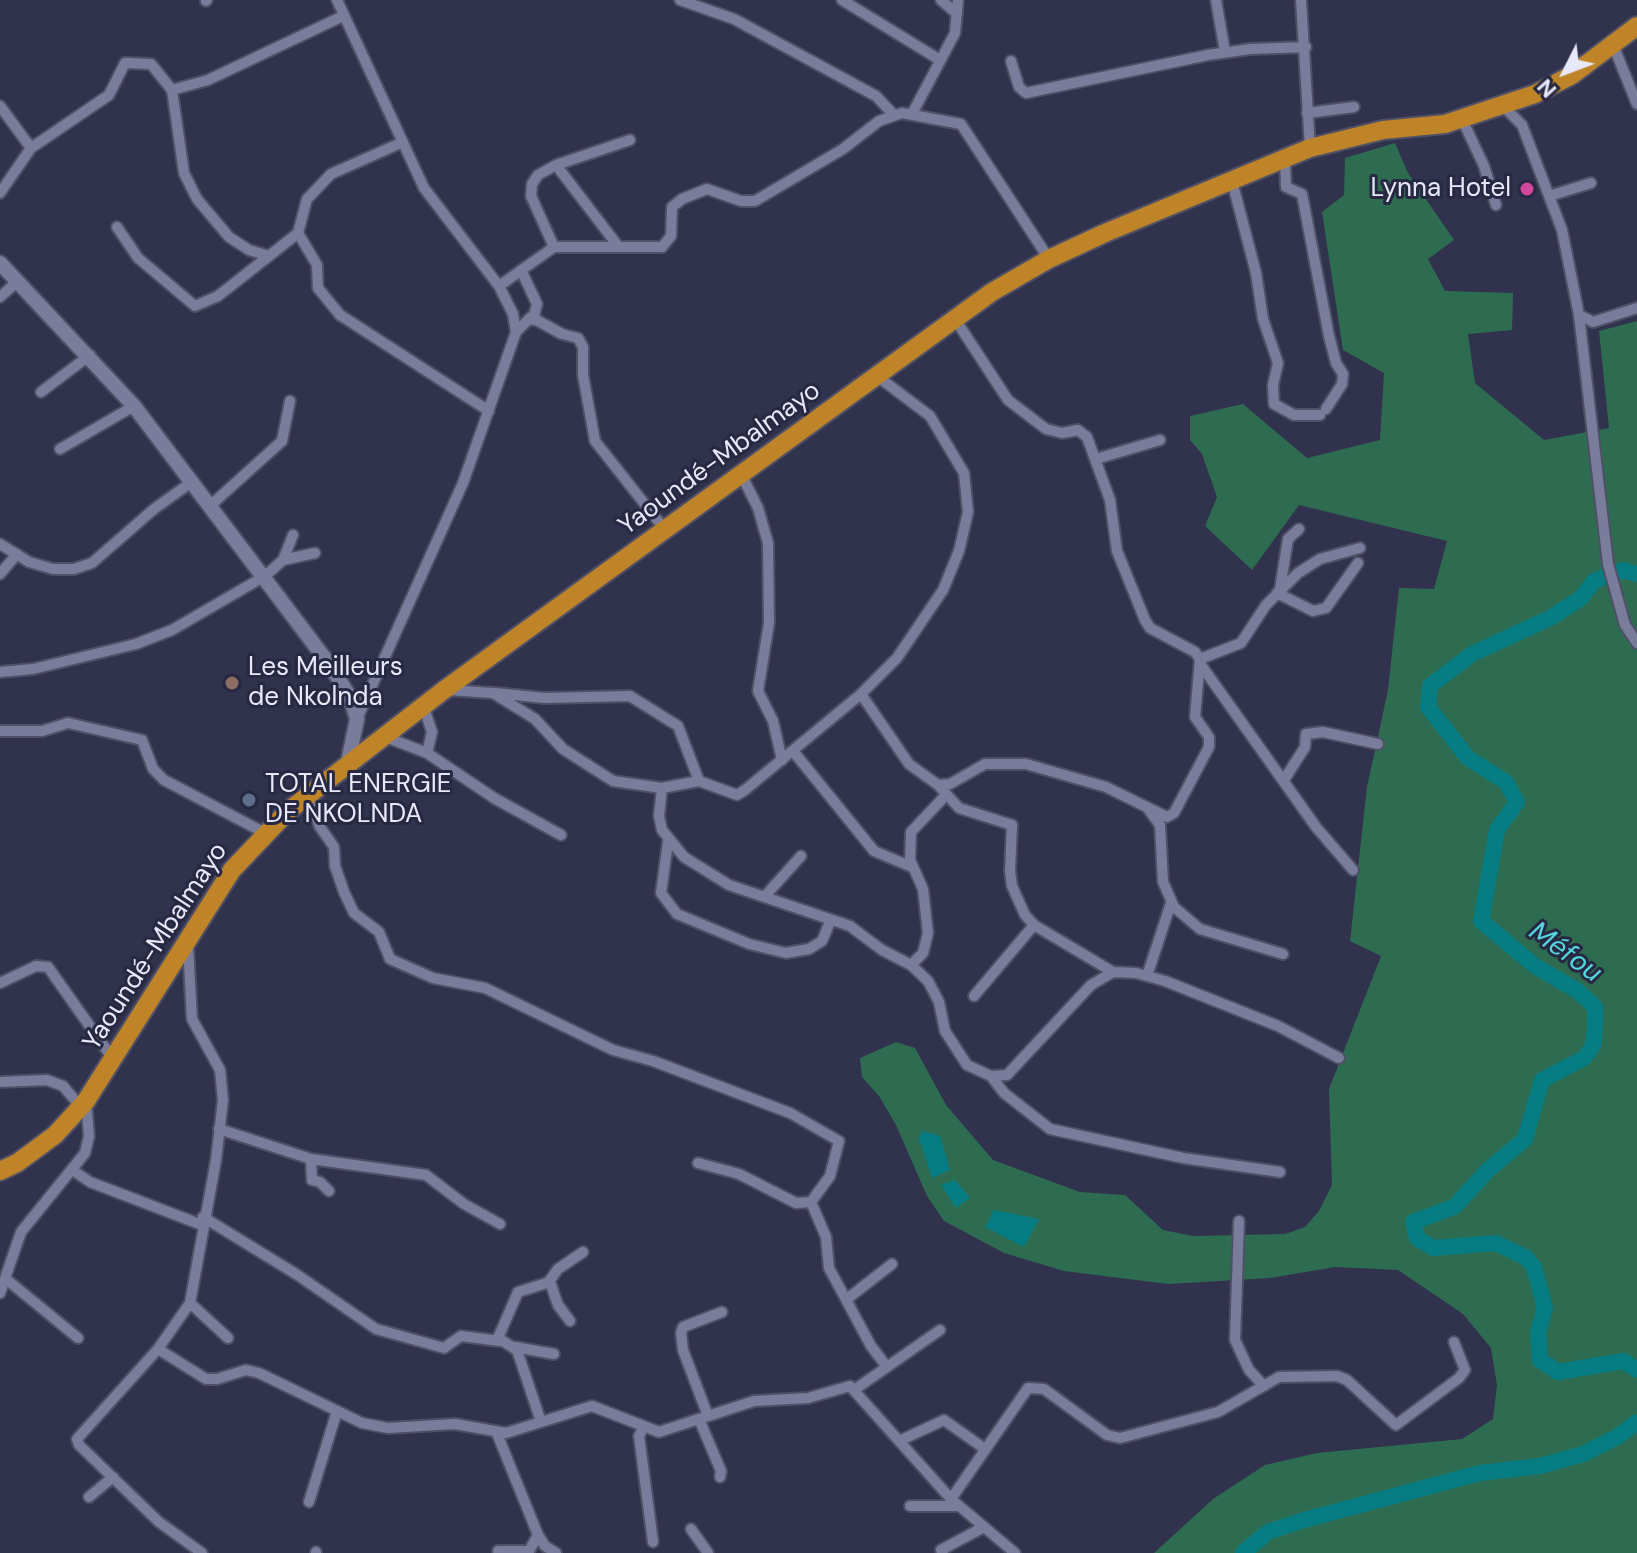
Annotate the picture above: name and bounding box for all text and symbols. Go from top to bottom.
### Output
north arrow [1525,32,1605,112]
text: N [1531,73,1563,104]
place label: Lynna Hotel [1371,173,1511,205]
marker: Lynna Hotel [1518,180,1536,198]
street label: Yaoundé-Mbalmayo [613,375,827,543]
place label: Les Meilleurs de Nkolnda [248,652,403,714]
marker: Les Meilleurs de Nkolnda [223,674,241,692]
place label: TOTAL ENERGIE DE NKOLNDA [265,769,452,830]
marker: TOTAL ENERGIE DE NKOLNDA [240,791,258,809]
street label: Yaoundé-Mbalmayo [77,837,235,1057]
water label: Méfou [1522,915,1608,991]

